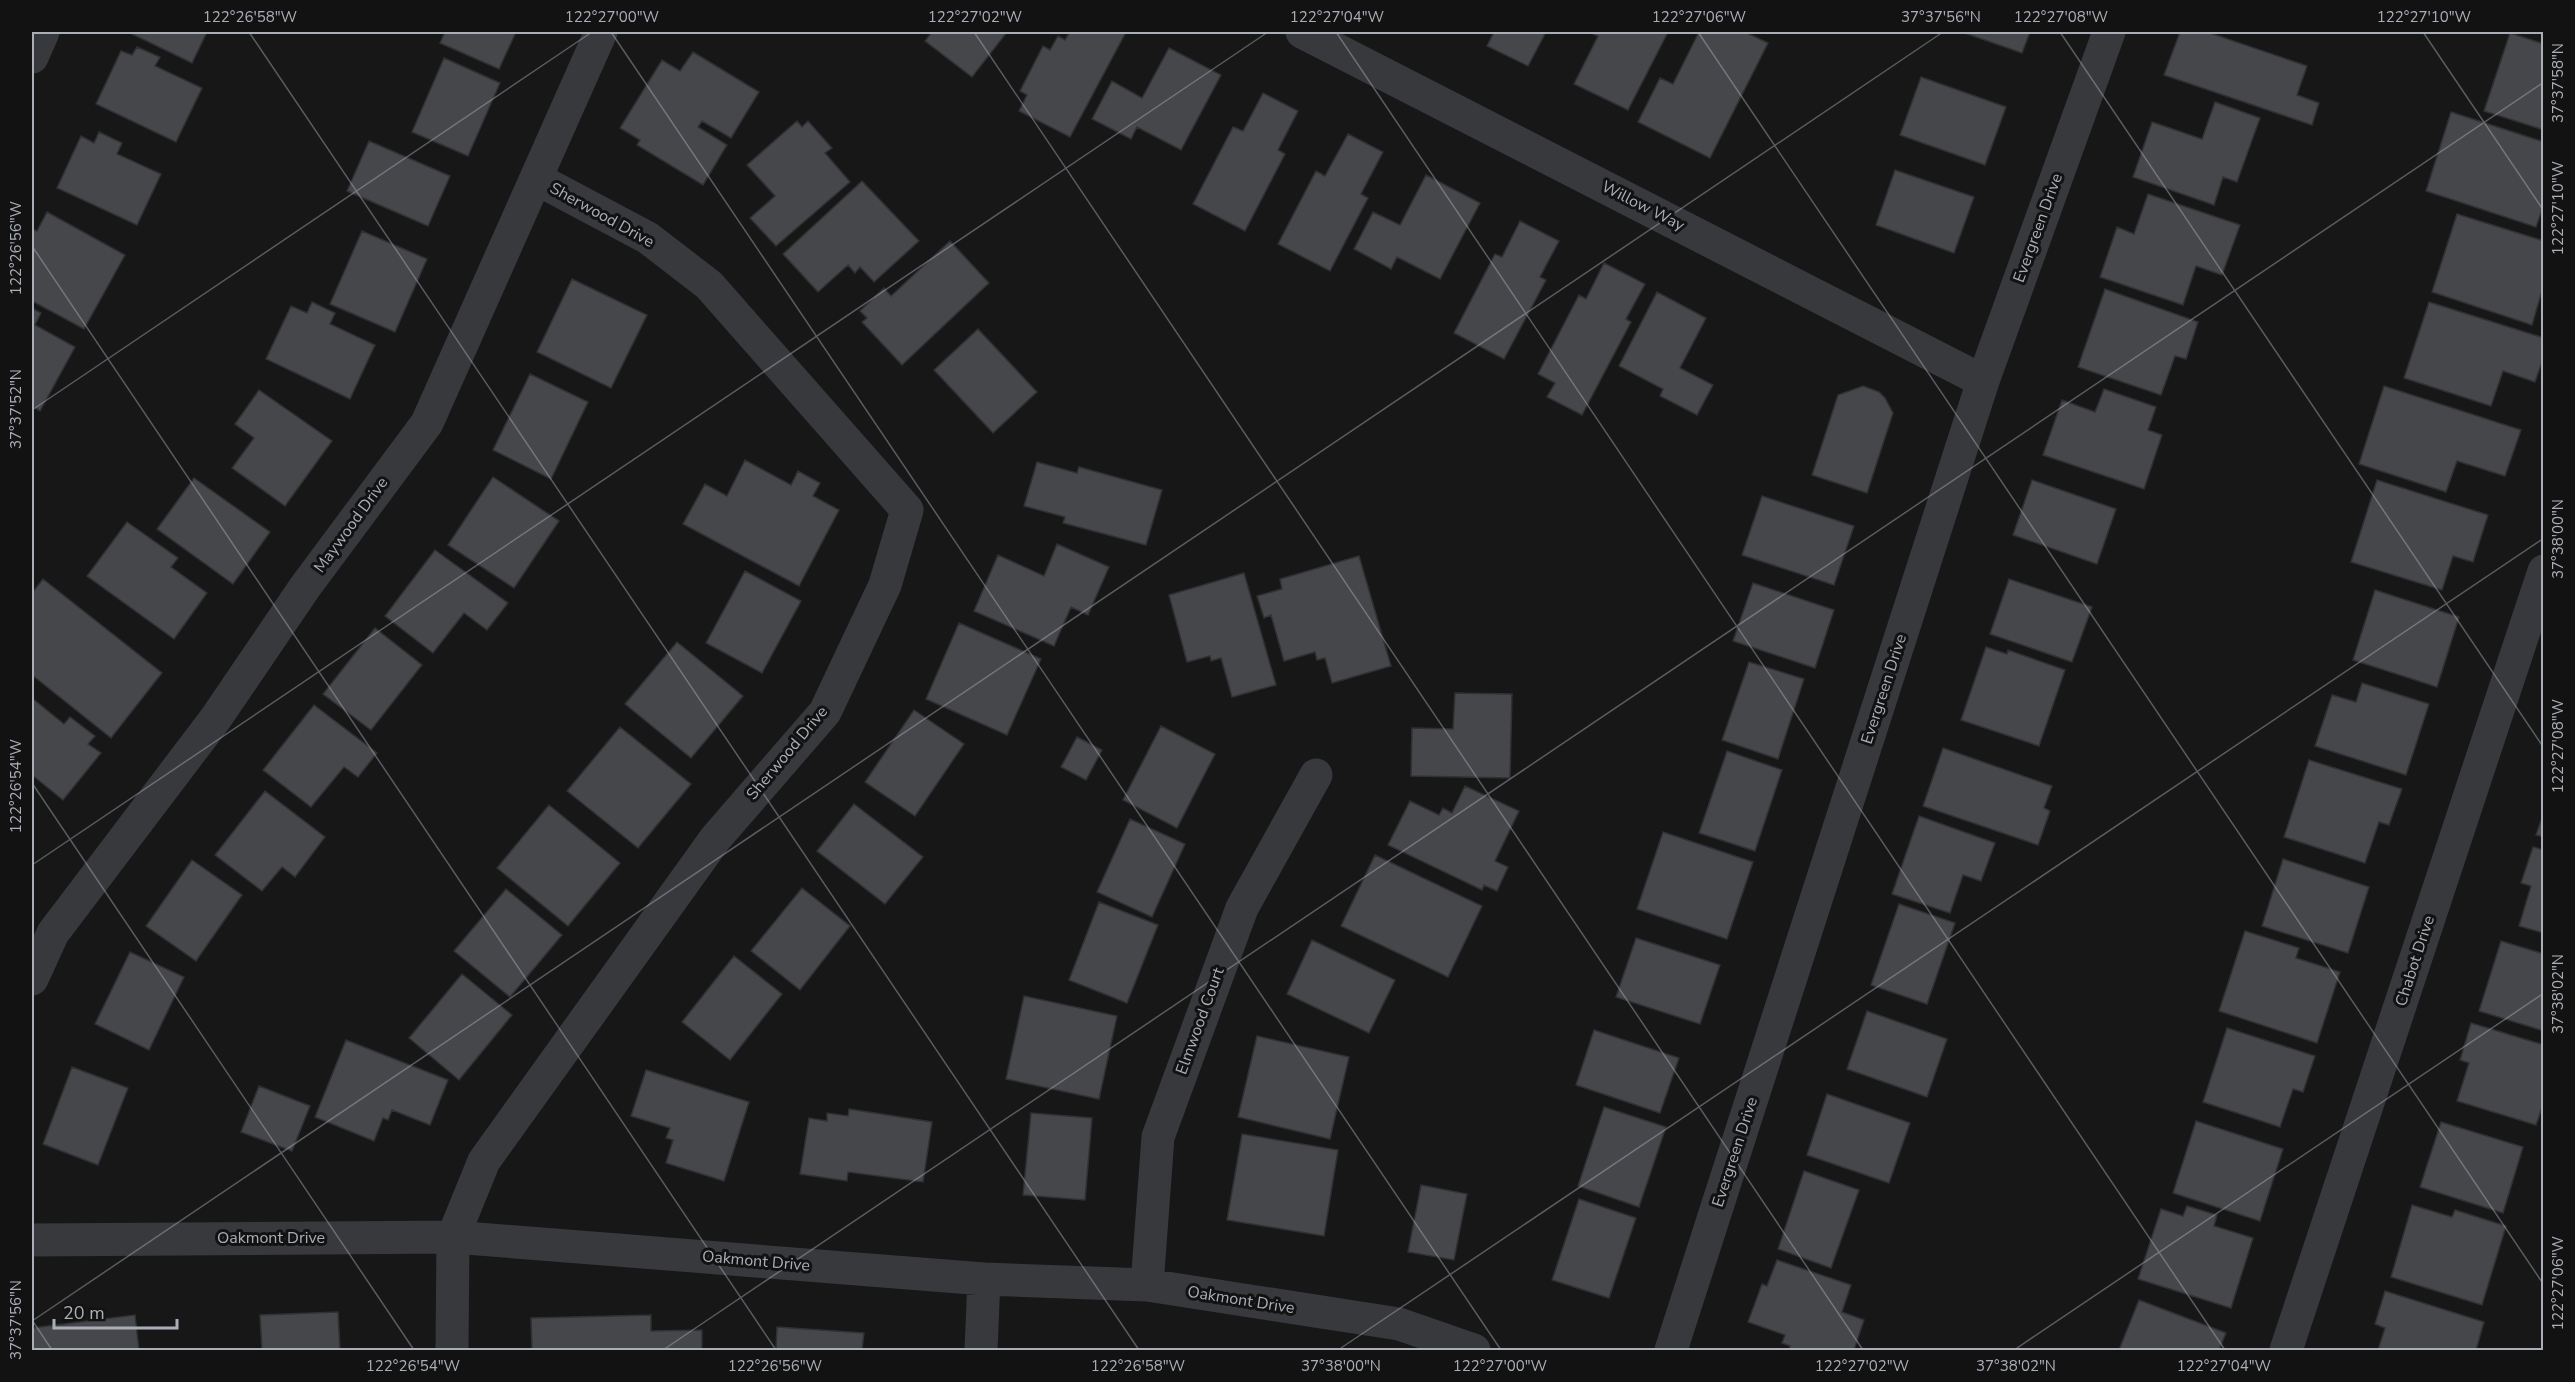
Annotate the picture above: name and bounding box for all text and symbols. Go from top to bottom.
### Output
text: 122°26'58"W [203,7,298,27]
text: 122°27'00"W [565,7,660,27]
text: 122°27'02"W [928,7,1023,27]
text: 122°27'04"W [1290,7,1385,27]
text: 122°27'06"W [1652,7,1747,27]
text: 37°37'56"N [1901,7,1981,27]
text: 122°27'08"W [2014,7,2109,27]
text: 122°27'10"W [2377,7,2472,27]
text: 37°37'58"N [2548,43,2568,123]
text: 122°27'10"W [2548,160,2568,255]
street label: Evergreen Drive [2008,170,2068,286]
street label: Willow Way [1598,176,1689,237]
street label: Sherwood Drive [546,177,658,253]
text: 122°26'56"W [6,200,26,295]
text: 37°37'52"N [6,369,26,449]
street label: Maywood Drive [309,473,393,577]
text: 37°38'00"N [2548,499,2568,579]
street label: Evergreen Drive [1856,631,1912,747]
text: 122°27'08"W [2548,698,2568,793]
street label: Sherwood Drive [741,701,833,805]
text: 122°26'54"W [6,738,26,833]
street label: Chabot Drive [2390,913,2440,1009]
text: 37°38'02"N [2548,954,2568,1034]
street label: Elmwood Court [1170,964,1230,1077]
street label: Evergreen Drive [1707,1094,1763,1210]
street label: Oakmont Drive [217,1227,325,1249]
text: 122°27'06"W [2548,1235,2568,1330]
street label: Oakmont Drive [701,1245,811,1277]
text: 37°37'56"N [6,1280,26,1360]
street label: Oakmont Drive [1186,1281,1296,1319]
scale bar [54,1292,177,1330]
text: 20 m [63,1301,105,1325]
text: 122°26'54"W [366,1356,461,1376]
text: 122°26'56"W [728,1356,823,1376]
text: 122°26'58"W [1091,1356,1186,1376]
text: 37°38'00"N [1301,1356,1381,1376]
text: 122°27'00"W [1453,1356,1548,1376]
text: 122°27'02"W [1815,1356,1910,1376]
text: 37°38'02"N [1976,1356,2056,1376]
text: 122°27'04"W [2177,1356,2272,1376]

